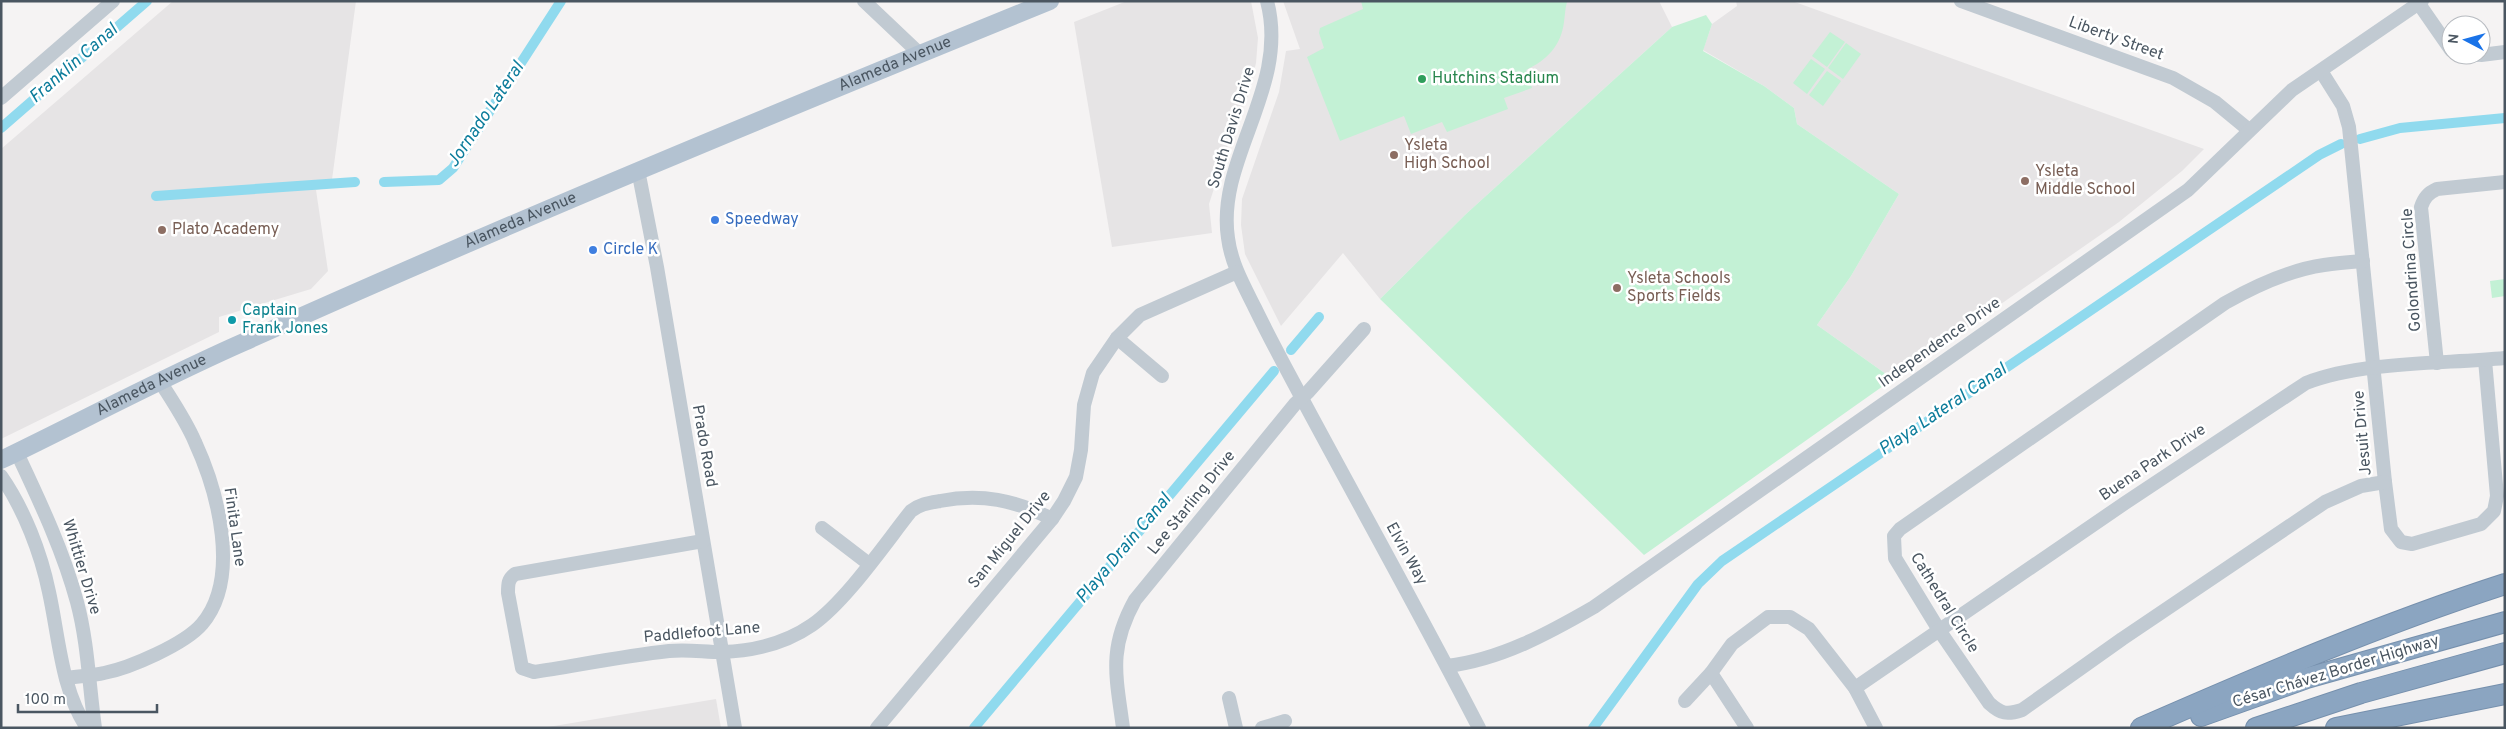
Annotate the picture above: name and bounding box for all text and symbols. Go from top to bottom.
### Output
street label: Liberty Street [2066,13,2166,65]
north arrow [2441,15,2491,65]
water label: Franklin Canal [25,18,124,109]
street label: Alameda Avenue [836,32,955,96]
text: N [2446,33,2464,45]
water label: Jornado Lateral [442,57,531,172]
street label: South Davis Drive [1204,65,1260,191]
place label: Hutchins Stadium [1432,69,1559,89]
marker: Hutchins Stadium [1416,73,1428,85]
place label: Ysleta High School [1404,136,1490,174]
marker: Ysleta High School [1388,149,1400,161]
place label: Ysleta Middle School [2035,162,2135,200]
marker: Ysleta Middle School [2019,175,2031,187]
street label: Alameda Avenue [461,188,580,254]
street label: Golondrina Circle [2398,208,2426,332]
place label: Speedway [725,210,799,230]
marker: Speedway [709,214,721,226]
place label: Plato Academy [172,220,279,240]
marker: Plato Academy [156,224,168,236]
place label: Circle K [603,240,658,260]
marker: Circle K [587,244,599,256]
place label: Ysleta Schools Sports Fields [1627,269,1731,307]
marker: Ysleta Schools Sports Fields [1611,282,1623,294]
street label: Independence Drive [1875,293,2005,393]
place label: Captain Frank Jones [242,301,328,339]
marker: Captain Frank Jones [226,314,238,326]
street label: Alameda Avenue [93,350,210,421]
water label: Playa Lateral Canal [1875,358,2013,461]
street label: Jesuit Drive [2349,390,2377,476]
street label: Prado Road [687,403,721,489]
street label: Buena Park Drive [2096,420,2210,506]
street label: Lee Starling Drive [1144,447,1240,559]
street label: Finita Lane [219,486,249,568]
street label: San Miguel Drive [964,487,1056,593]
water label: Playa Drain Canal [1071,488,1178,609]
street label: Whittier Drive [57,517,105,617]
street label: Elvin Way [1381,519,1431,589]
street label: Cathedral Circle [1905,549,1983,657]
street label: Paddlefoot Lane [643,618,761,648]
street label: César Chávez Border Highway [2230,631,2442,713]
scale bar [18,682,156,714]
text: 100 m [25,691,66,710]

